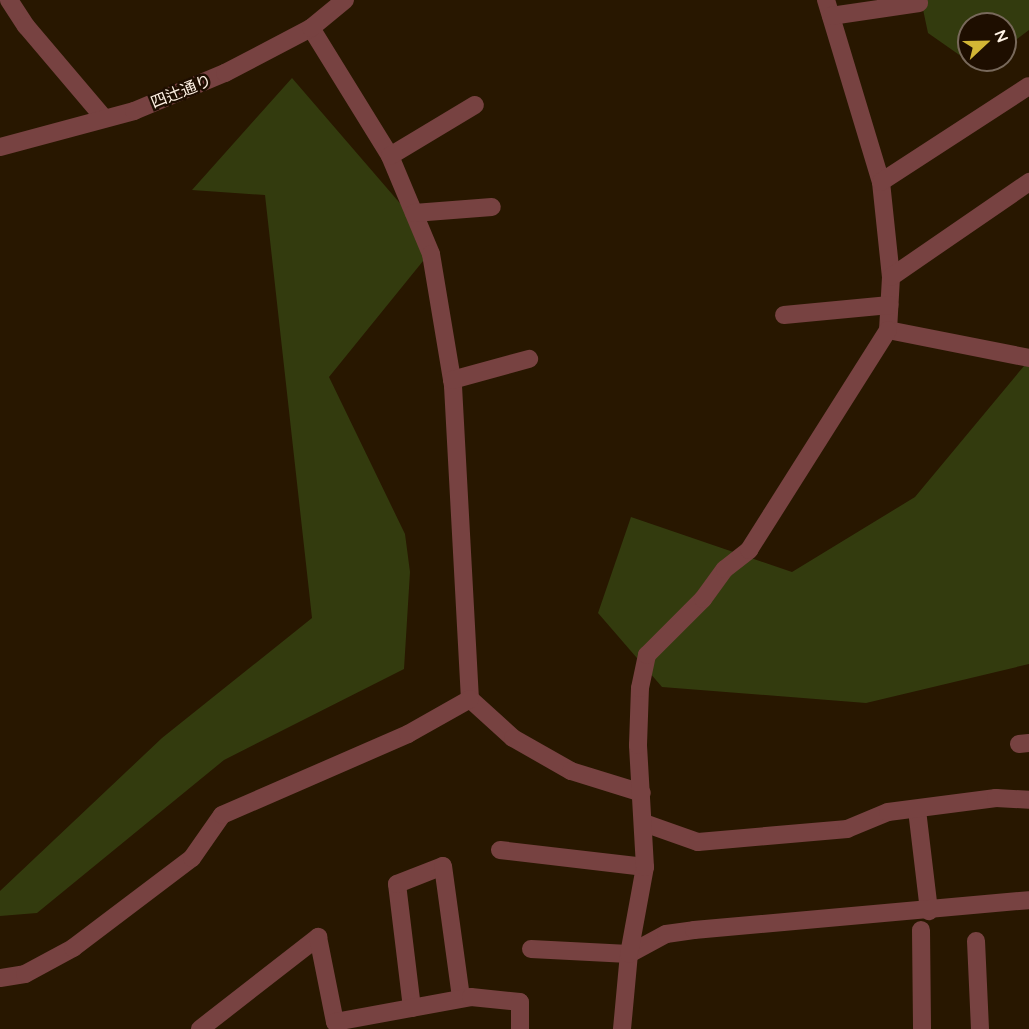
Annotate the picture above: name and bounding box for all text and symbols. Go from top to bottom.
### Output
north arrow [957,12,1017,72]
text: N [990,27,1013,45]
street label: 四辻通り [148,70,214,112]

